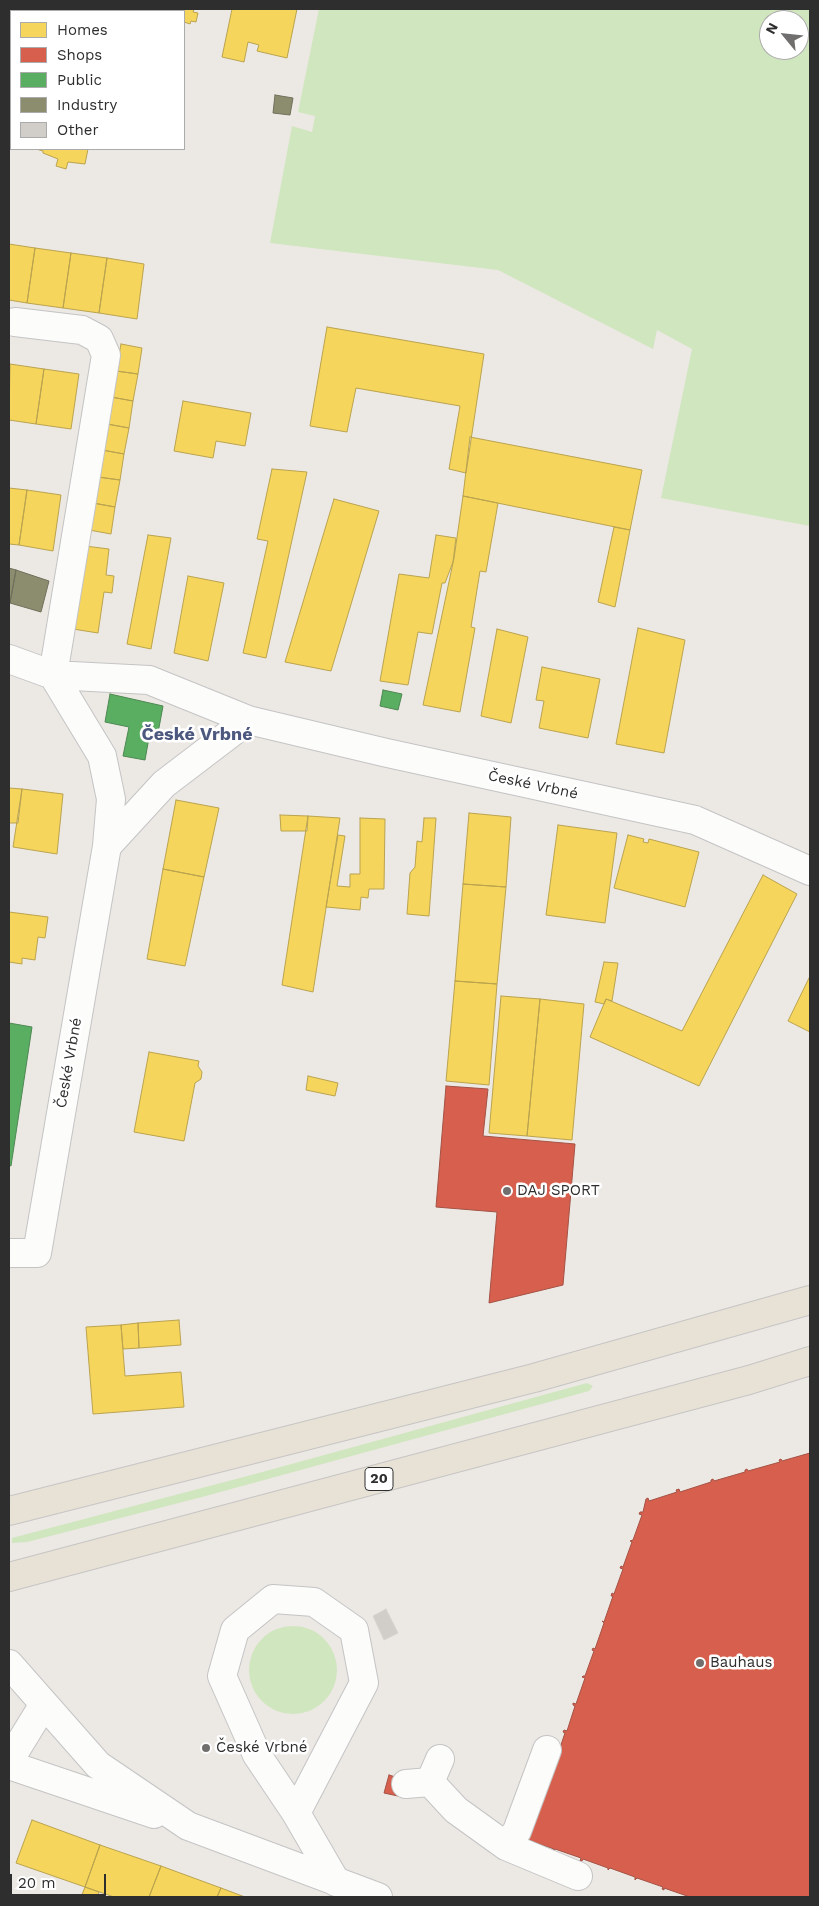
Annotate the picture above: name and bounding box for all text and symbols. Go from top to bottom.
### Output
legend [10,10,185,150]
north arrow [759,10,809,60]
text: N [762,20,781,37]
text: Homes [57,21,108,39]
text: Shops [57,46,102,64]
text: Public [57,71,102,89]
text: Industry [57,96,117,114]
text: Other [57,121,99,139]
district label: České Vrbné [141,724,253,746]
street label: České Vrbné [486,767,580,803]
street label: České Vrbné [52,1016,86,1110]
place label: DAJ SPORT [517,1182,600,1200]
marker: DAJ SPORT [501,1185,513,1197]
road number: 20 [365,1468,393,1490]
place label: Bauhaus [710,1654,772,1672]
marker: Bauhaus [694,1657,706,1669]
place label: České Vrbné [216,1739,308,1757]
marker: České Vrbné [200,1742,212,1754]
scale bar [12,1864,109,1896]
text: 20 m [18,1874,56,1892]

